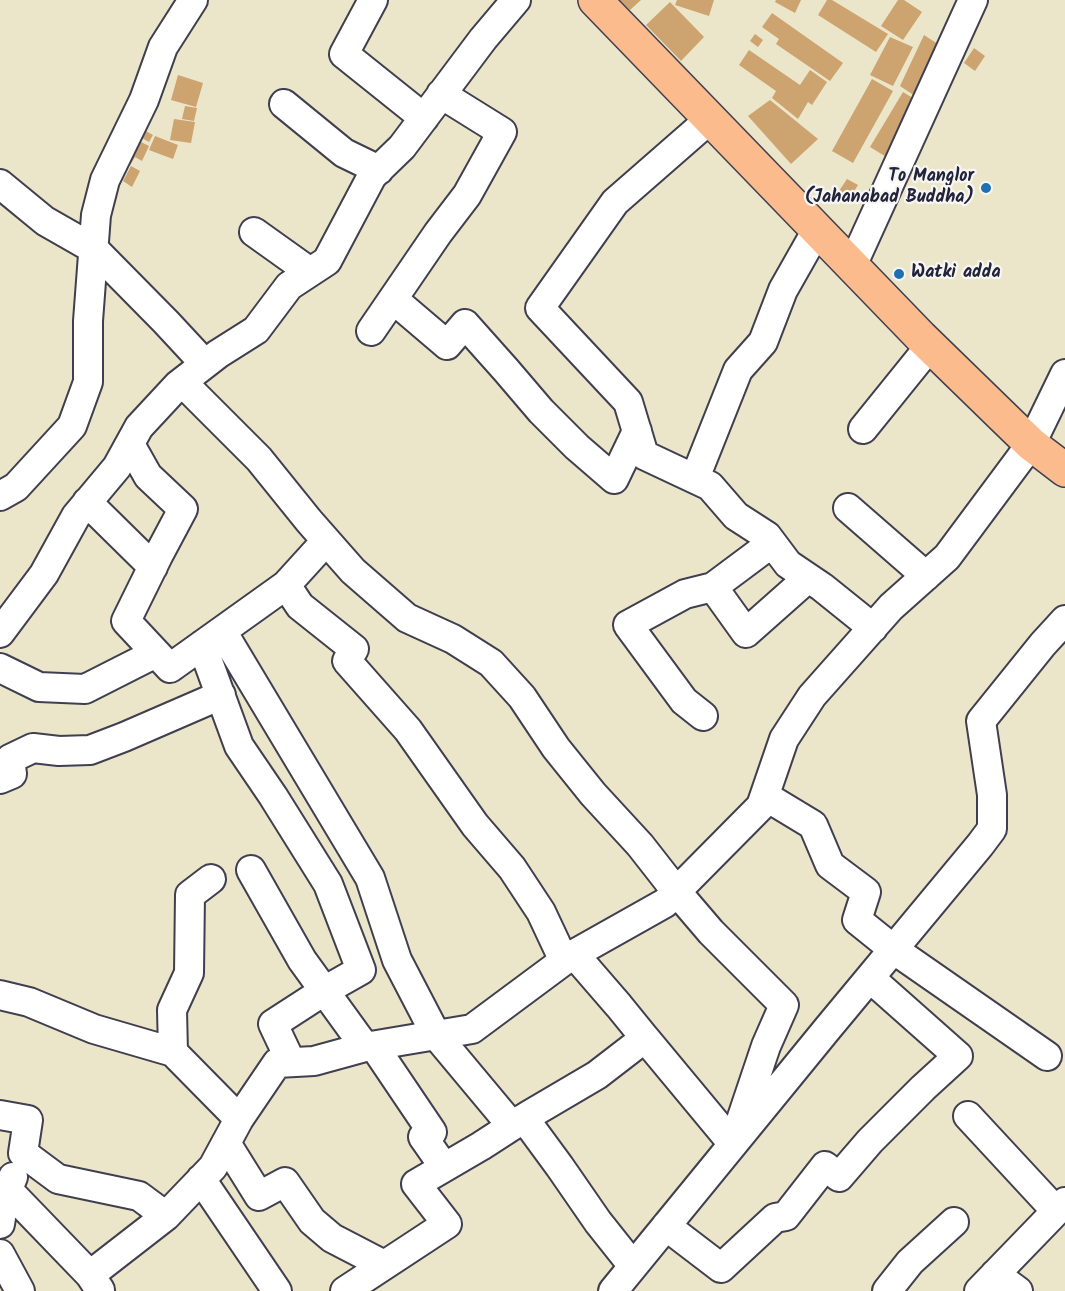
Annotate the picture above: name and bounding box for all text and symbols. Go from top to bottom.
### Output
place label: To Manglor (Jahanabad Buddha) [805,167,974,210]
marker: To Manglor (Jahanabad Buddha) [979,181,993,195]
place label: Watki adda [911,263,1001,285]
marker: Watki adda [892,267,906,281]

